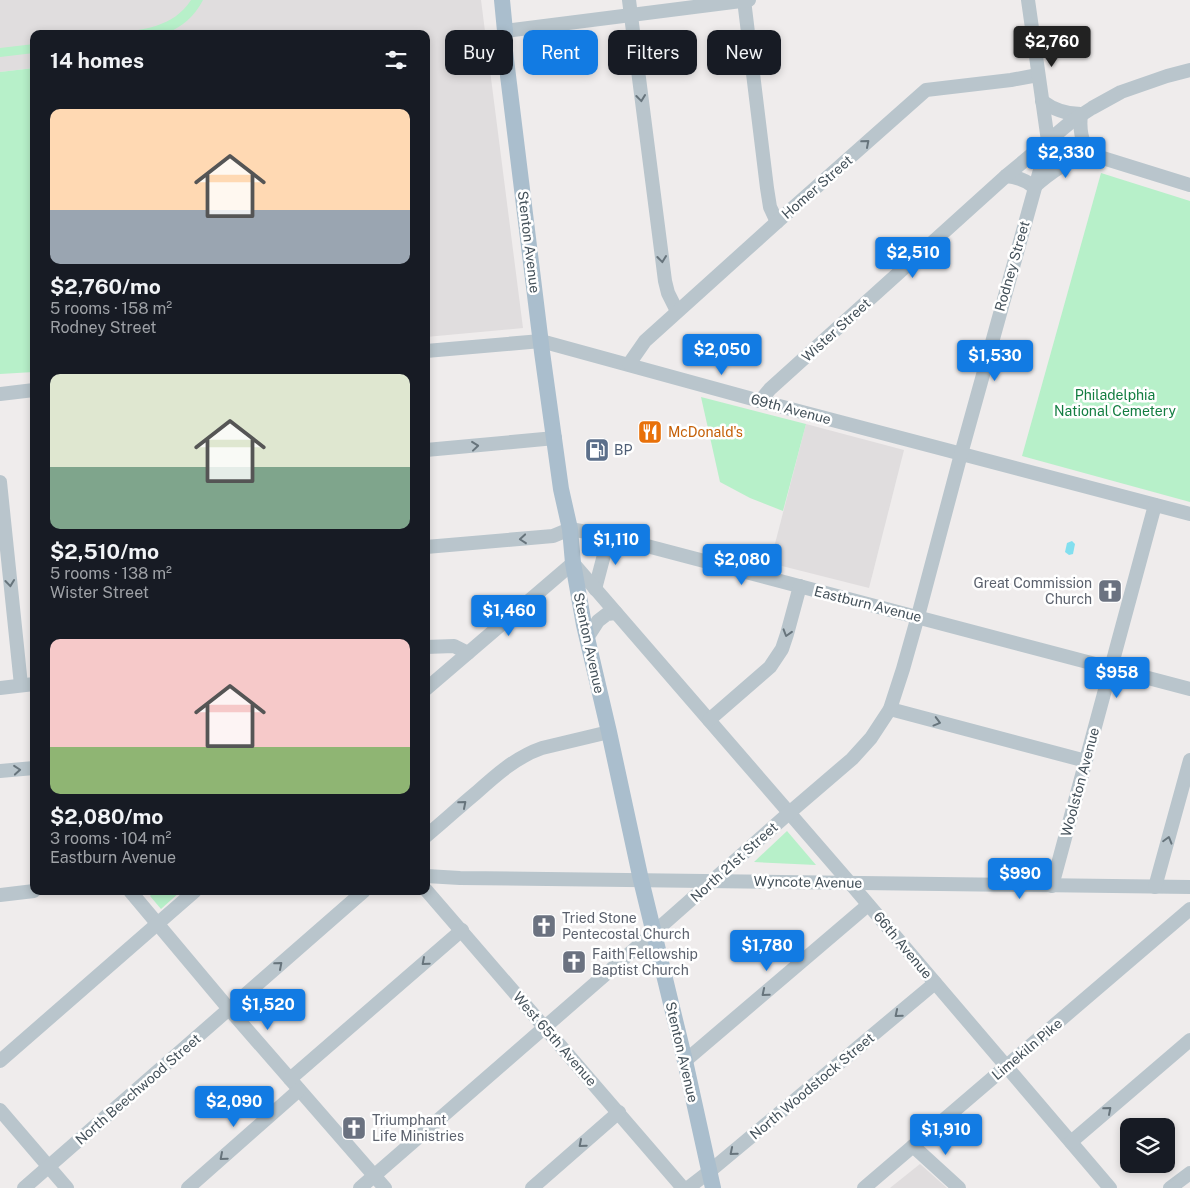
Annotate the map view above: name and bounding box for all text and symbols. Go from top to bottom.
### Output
pin: $2,760 [1011,26,1093,68]
chip: Buy [445,30,513,75]
chip: Rent [523,30,598,75]
chip: Filters [608,30,697,75]
chip: New [707,30,781,75]
text: $2,760 [1025,32,1079,51]
icon: filters [382,46,410,74]
text: 14 homes [50,48,144,73]
one-way arrow [635,94,646,102]
pin: $2,330 [1025,136,1107,179]
one-way arrow [861,140,870,149]
icon: home [185,141,275,231]
text: $2,330 [1038,143,1094,162]
street label: Homer Street [778,152,856,222]
street label: Stenton Avenue [515,190,543,294]
street label: Rodney Street [991,219,1033,313]
pin: $2,510 [872,236,954,279]
text: $2,510 [886,243,940,262]
one-way arrow [656,256,667,264]
text: $2,760/mo [50,274,161,299]
street label: Wister Street [798,295,874,365]
text: 5 rooms · 158 m² [50,299,172,318]
text: Rodney Street [50,318,157,337]
pin: $2,050 [681,334,763,376]
text: $2,050 [694,340,750,359]
pin: $1,530 [954,340,1036,382]
text: $1,530 [968,346,1022,365]
park label: Philadelphia National Cemetery [1054,387,1176,419]
street label: 69th Avenue [749,391,833,427]
icon: home [185,406,275,496]
restaurant icon: McDonald's [637,419,663,445]
place label: McDonald's [668,424,743,440]
fuel station icon: BP [584,437,610,463]
one-way arrow [471,440,479,451]
place label: BP [614,442,632,458]
pin: $1,110 [575,524,657,566]
text: $1,110 [593,530,639,549]
one-way arrow [519,533,527,544]
text: $2,510/mo [50,539,159,564]
pin: $2,080 [701,544,783,586]
text: $2,080 [714,550,770,569]
text: 5 rooms · 138 m² [50,564,172,583]
place label: Great Commission Church [973,575,1092,607]
church icon: Great Commission Church [1097,578,1123,604]
one-way arrow [4,579,15,587]
text: Wister Street [50,583,149,602]
street label: Eastburn Avenue [813,583,923,625]
street label: Stenton Avenue [570,591,608,695]
pin: $1,460 [468,594,550,637]
text: $1,460 [482,601,536,620]
one-way arrow [783,629,793,637]
pin: $958 [1087,656,1147,699]
text: $958 [1096,663,1138,682]
icon: home [185,671,275,761]
one-way arrow [933,716,942,727]
street label: Woolston Avenue [1058,726,1102,838]
one-way arrow [13,764,21,775]
one-way arrow [457,801,466,810]
text: $2,080/mo [50,804,163,829]
street label: North 21st Street [687,819,781,905]
text: 3 rooms · 104 m² [50,829,171,848]
one-way arrow [1162,837,1172,845]
text: Eastburn Avenue [50,848,176,867]
pin: $990 [990,858,1050,900]
text: $990 [999,864,1041,883]
street label: Wyncote Avenue [754,873,863,891]
street label: 66th Avenue [870,908,936,982]
place label: Tried Stone Pentecostal Church [562,910,690,942]
church icon: Tried Stone Pentecostal Church [531,913,557,939]
pin: $1,780 [726,930,808,972]
text: $1,780 [741,936,793,955]
place label: Faith Fellowship Baptist Church [592,946,698,978]
church icon: Faith Fellowship Baptist Church [561,949,587,975]
one-way arrow [421,957,430,966]
one-way arrow [274,962,283,971]
one-way arrow [761,987,770,996]
pin: $1,520 [227,988,309,1031]
street label: West 65th Avenue [510,989,600,1089]
text: $1,520 [241,995,295,1014]
street label: Stenton Avenue [663,1000,701,1104]
one-way arrow [894,1009,903,1018]
street label: Limekiln Pike [989,1015,1065,1083]
street label: North Woodstock Street [747,1029,877,1143]
street label: North Beechwood Street [72,1030,204,1148]
pin: $2,090 [193,1086,275,1128]
text: $2,090 [206,1092,262,1111]
one-way arrow [1103,1107,1112,1116]
place label: Triumphant Life Ministries [372,1112,464,1144]
pin: $1,910 [905,1114,987,1156]
church icon: Triumphant Life Ministries [341,1115,367,1141]
map controls [1120,1118,1175,1173]
button: layers [1120,1118,1175,1173]
text: $1,910 [921,1120,971,1139]
one-way arrow [578,1138,587,1147]
one-way arrow [729,1146,738,1155]
one-way arrow [220,1151,229,1160]

